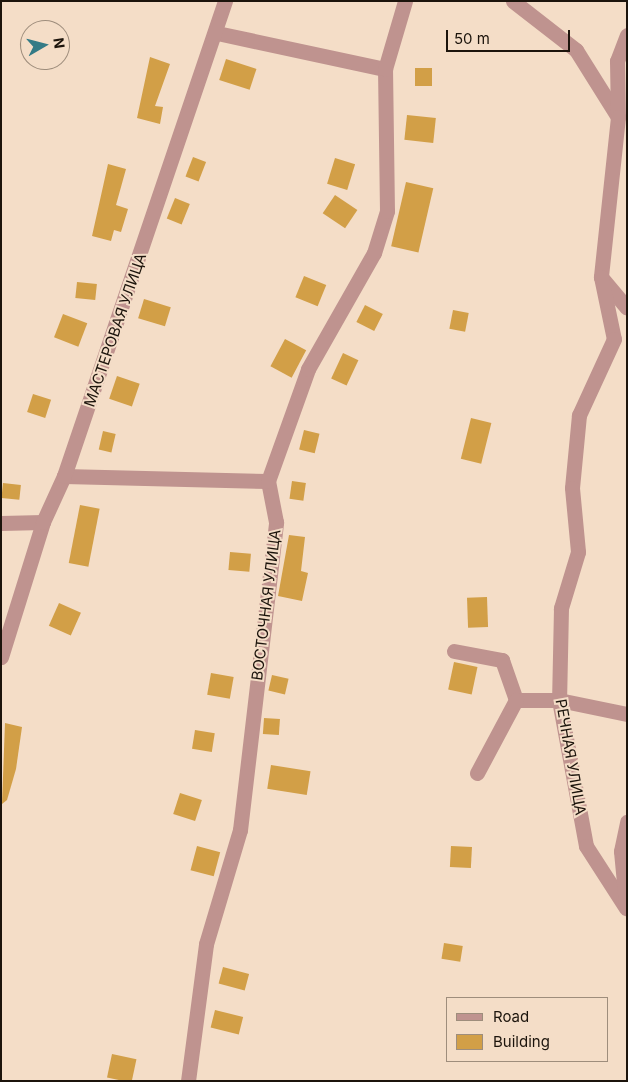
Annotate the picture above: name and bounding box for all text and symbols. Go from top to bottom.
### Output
north arrow [20,20,70,70]
scale bar [448,20,572,52]
text: 50 m [454,29,490,48]
text: N [50,37,69,49]
street label: МАСТЕРОВАЯ УЛИЦА [80,251,150,409]
street label: ВОСТОЧНАЯ УЛИЦА [248,529,284,681]
street label: РЕЧНАЯ УЛИЦА [552,698,590,816]
legend [446,997,608,1062]
text: Road [493,1007,529,1026]
text: Building [493,1032,550,1051]

